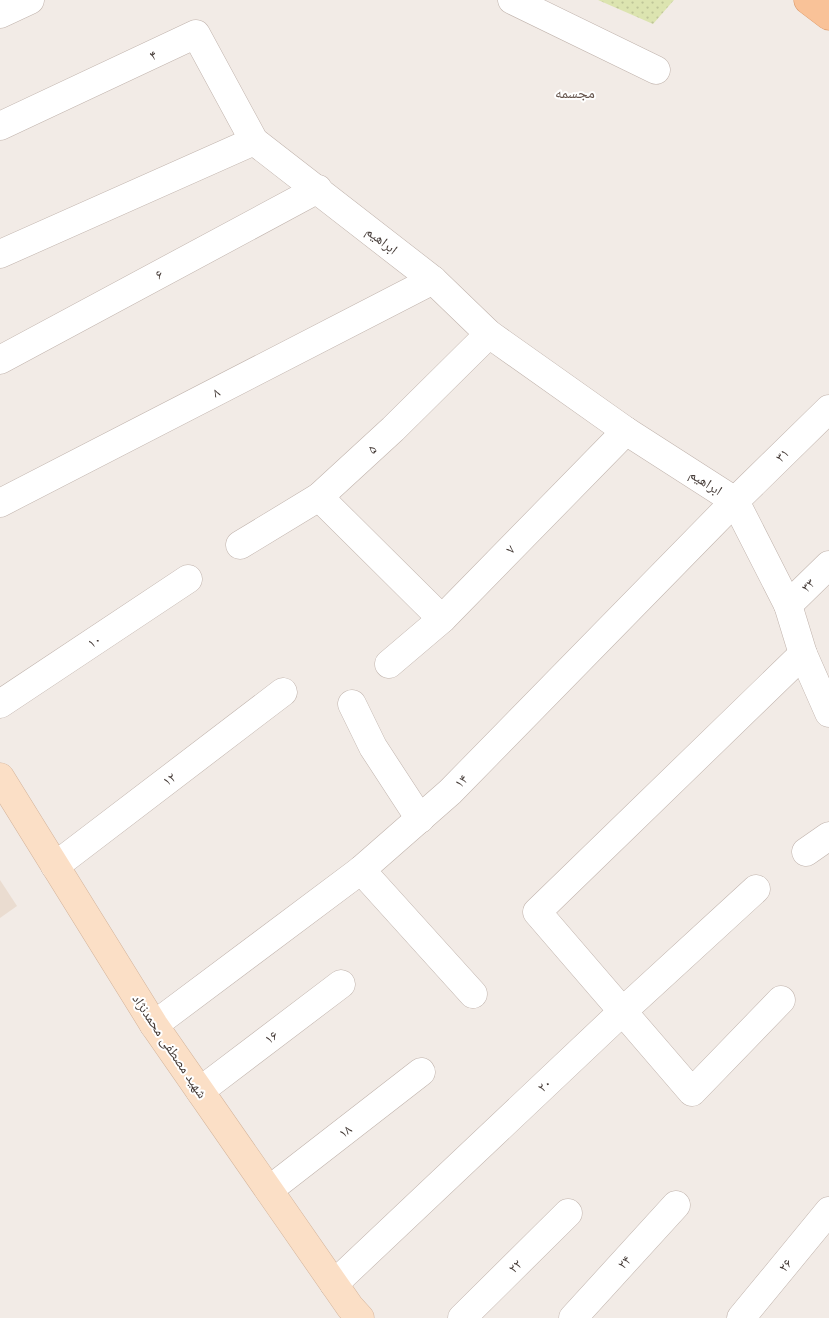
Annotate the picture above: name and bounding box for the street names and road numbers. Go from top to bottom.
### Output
street label: ۴ [147,46,159,64]
street label: ابراهیم [362,223,401,259]
street label: ۶ [152,265,166,283]
street label: ۸ [210,383,222,401]
street label: ۵ [364,441,380,457]
street label: ۳۱ [772,445,792,465]
street label: ابراهیم [686,466,725,500]
street label: ۷ [502,541,518,557]
street label: ۳۳ [798,575,818,595]
street label: ۱۰ [84,631,104,651]
street label: ۱۲ [159,769,179,789]
street label: ۱۴ [451,771,471,791]
street label: شهید مصطفی محمدنژاد [128,991,211,1102]
street label: ۱۶ [261,1027,281,1047]
street label: ۲۰ [534,1075,554,1095]
street label: ۱۸ [335,1121,355,1141]
street label: ۲۴ [614,1252,634,1272]
street label: ۲۶ [775,1255,795,1275]
street label: ۲۲ [505,1256,525,1276]

